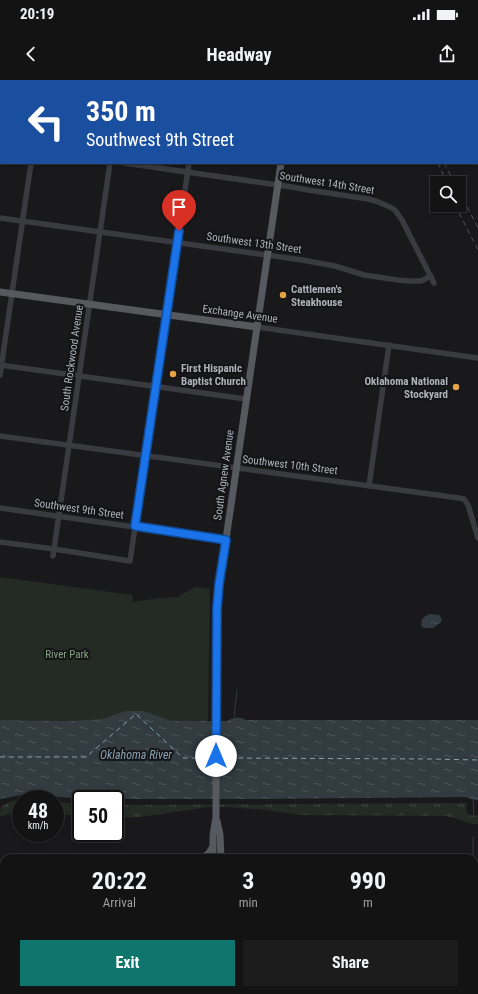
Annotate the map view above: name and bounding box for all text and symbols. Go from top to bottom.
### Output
text: 20:19 [20,5,54,23]
icon: back [20,43,42,65]
icon: share [436,43,458,65]
text: Headway [207,44,271,65]
text: 350 m [86,95,156,128]
icon: left [20,96,72,148]
text: Southwest 9th Street [86,129,234,150]
street label: Southwest 14th Street [279,169,375,197]
map controls [430,176,466,212]
button: search [430,176,466,212]
pin [162,190,196,231]
icon: arrive [168,196,190,218]
street label: Southwest 13th Street [206,230,302,256]
place label: Cattlemen's Steakhouse [291,283,343,309]
marker: Cattlemen's Steakhouse [278,290,288,300]
street label: Exchange Avenue [201,302,279,326]
street label: South Rockwood Avenue [58,304,86,412]
place label: First Hispanic Baptist Church [181,362,246,388]
marker: First Hispanic Baptist Church [168,369,178,379]
place label: Oklahoma National Stockyard [364,375,448,401]
marker: Oklahoma National Stockyard [451,382,461,392]
street label: South Agnew Avenue [211,429,237,521]
street label: Southwest 10th Street [242,453,338,477]
street label: Southwest 9th Street [33,496,125,522]
park label: River Park [45,648,89,661]
position arrow [195,735,237,777]
water label: Oklahoma River [100,748,172,762]
speed limit sign: 50 [72,790,124,842]
text: 48 [28,799,48,823]
text: km/h [28,820,48,831]
text: 20:22 [92,867,147,895]
text: 3 [242,867,254,895]
text: 990 [350,867,386,895]
text: Arrival [103,895,136,910]
text: min [239,895,258,910]
text: m [363,895,373,910]
button: Exit [20,940,235,986]
button: Share [243,940,458,986]

